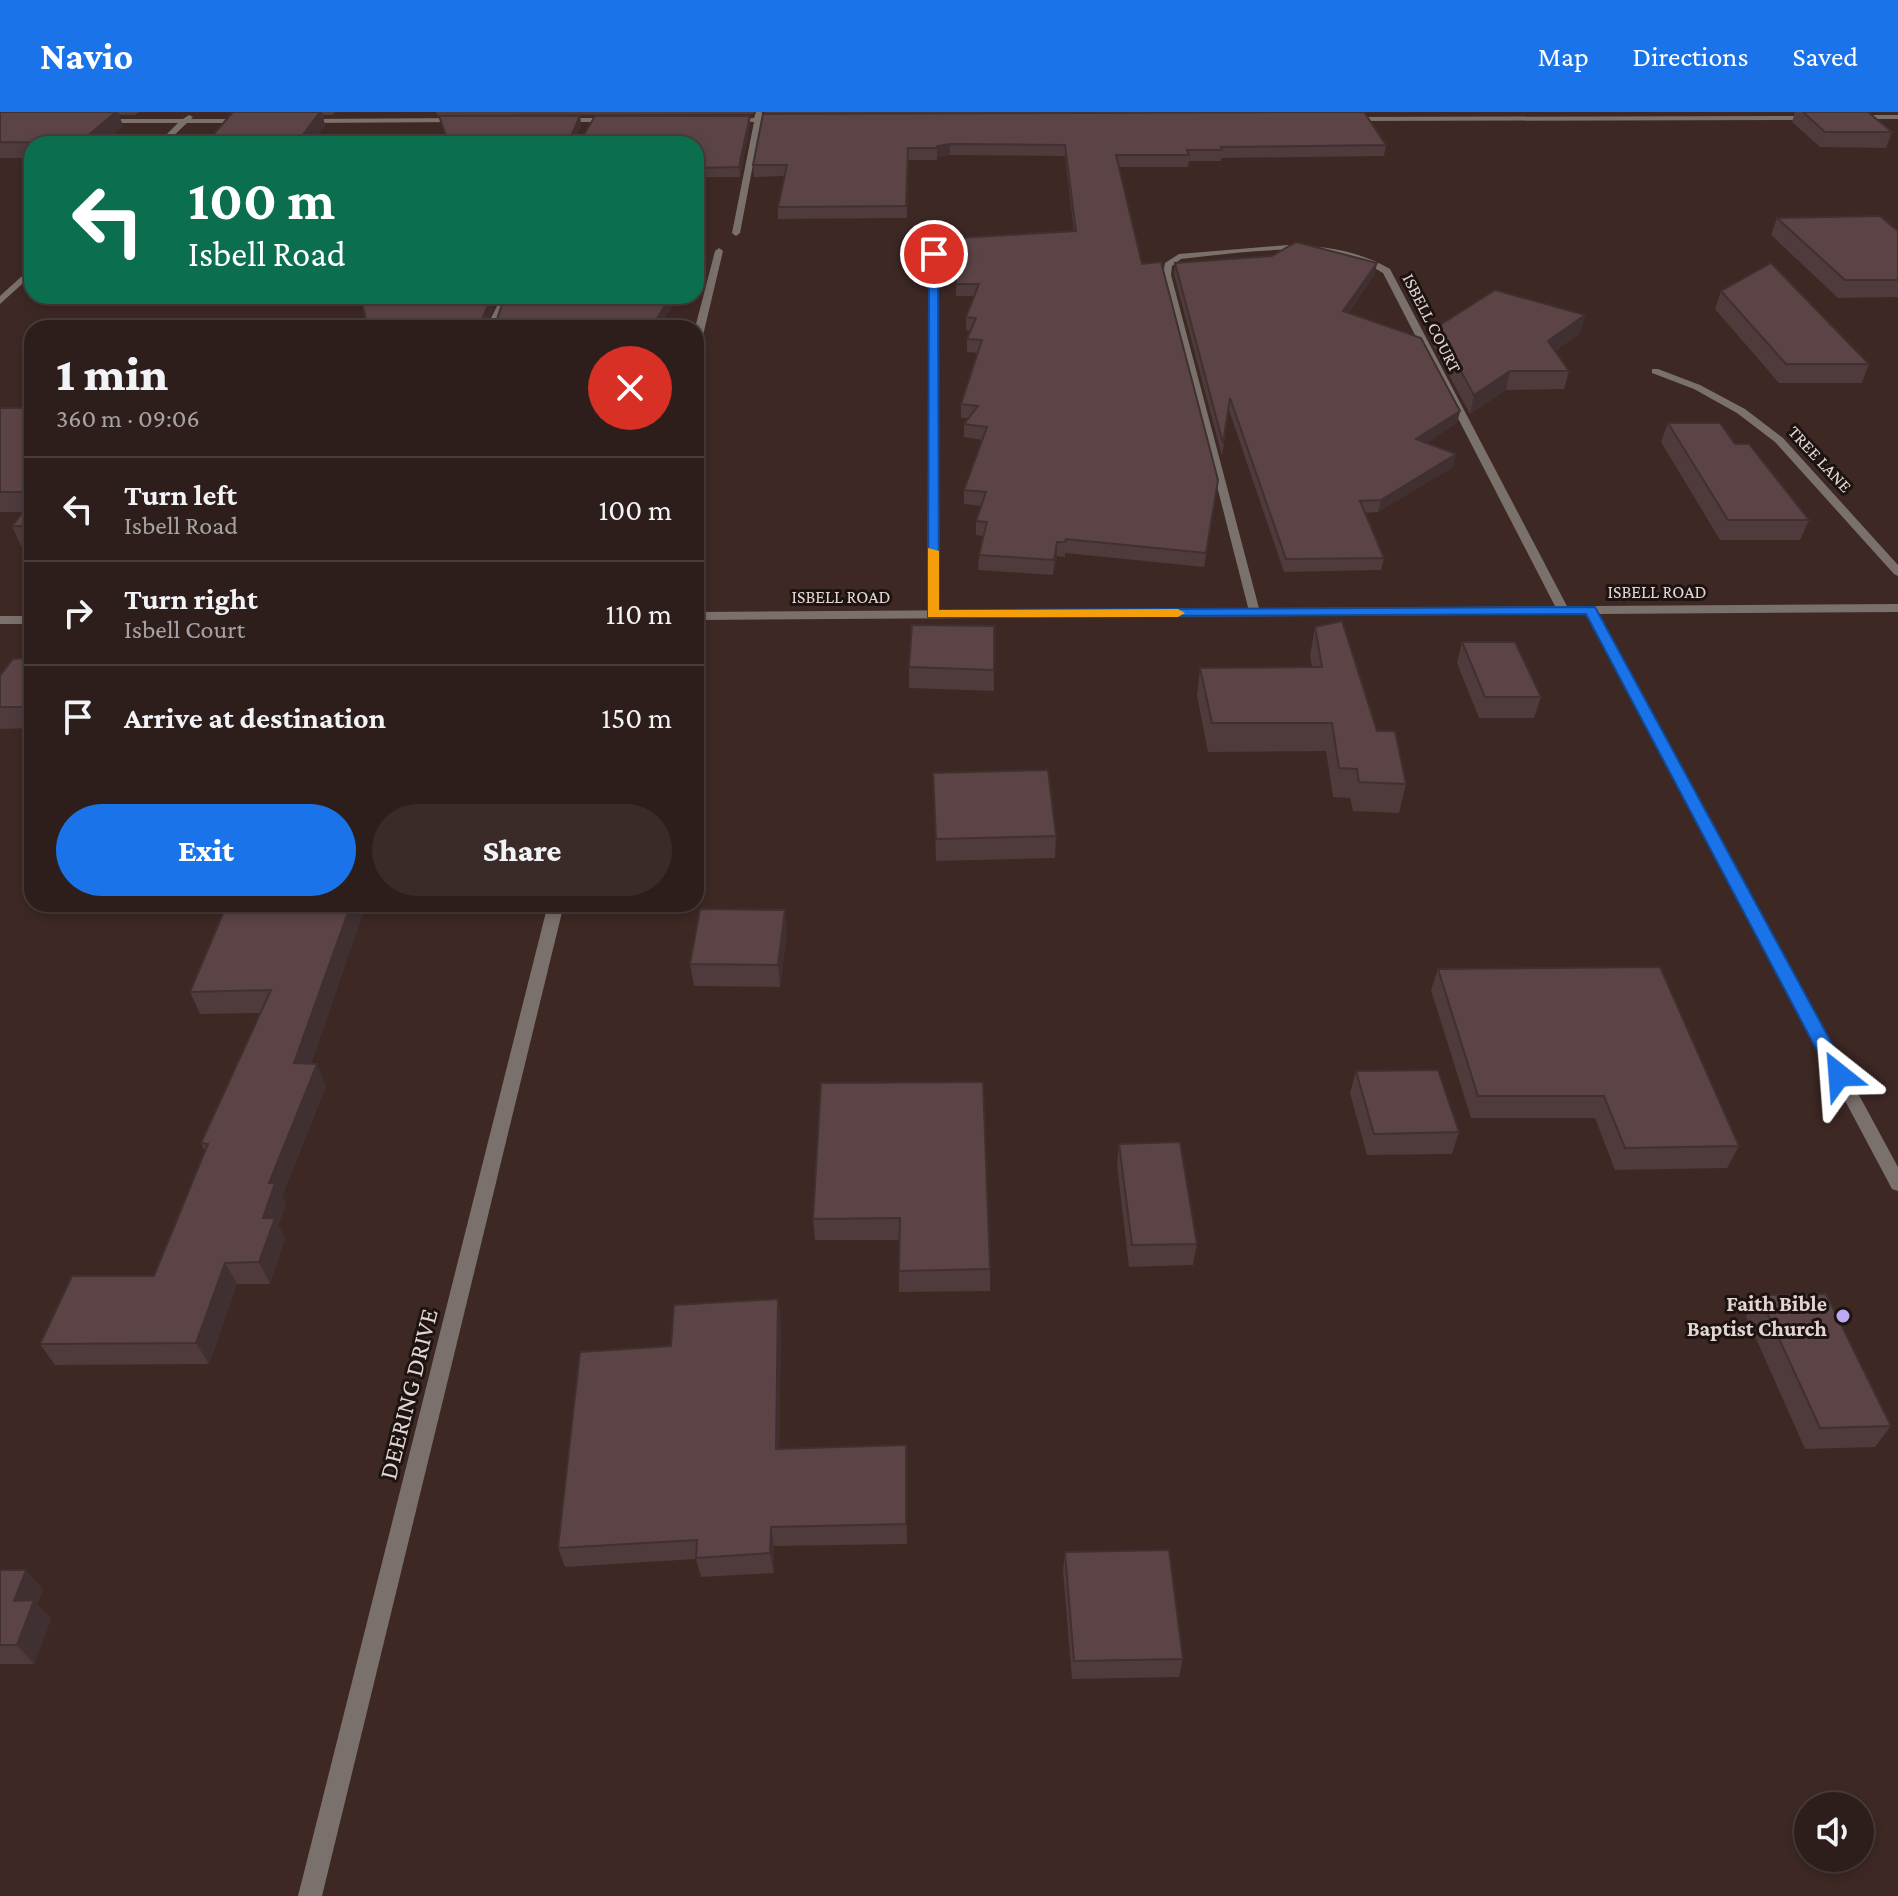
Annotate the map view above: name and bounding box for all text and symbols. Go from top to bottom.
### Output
text: Navio [40,35,133,77]
text: Map [1538,41,1589,72]
text: Directions [1633,41,1748,72]
text: Saved [1792,41,1858,72]
icon: left [56,168,160,272]
text: 100 m [188,169,335,231]
pin [900,220,968,288]
icon: arrive [912,232,956,276]
text: Isbell Road [188,234,346,274]
street label: ISBELL COURT [1398,270,1466,376]
button: close [588,346,672,430]
text: 1 min [56,347,168,400]
text: 360 m · 09:06 [56,404,200,433]
street label: TREE LANE [1784,422,1856,497]
text: Turn left [124,478,237,511]
icon: left [56,487,100,531]
text: 100 m [598,493,672,526]
text: Isbell Road [124,511,238,540]
text: Turn right [124,582,258,615]
street label: ISBELL ROAD [1608,582,1706,602]
street label: ISBELL ROAD [792,587,890,607]
icon: right [56,591,100,635]
text: 110 m [605,597,672,630]
text: Isbell Court [124,615,245,644]
icon: arrive [56,695,100,739]
text: Arrive at destination [124,701,386,734]
text: 150 m [601,701,672,734]
button: Exit [56,804,356,896]
button: Share [372,804,672,896]
position arrow [1797,1033,1881,1117]
place label: Faith Bible Baptist Church [1687,1291,1827,1341]
street label: DEERING DRIVE [373,1306,444,1482]
marker: Faith Bible Baptist Church [1834,1307,1852,1325]
map controls [1794,1792,1874,1872]
button: sound [1794,1792,1874,1872]

